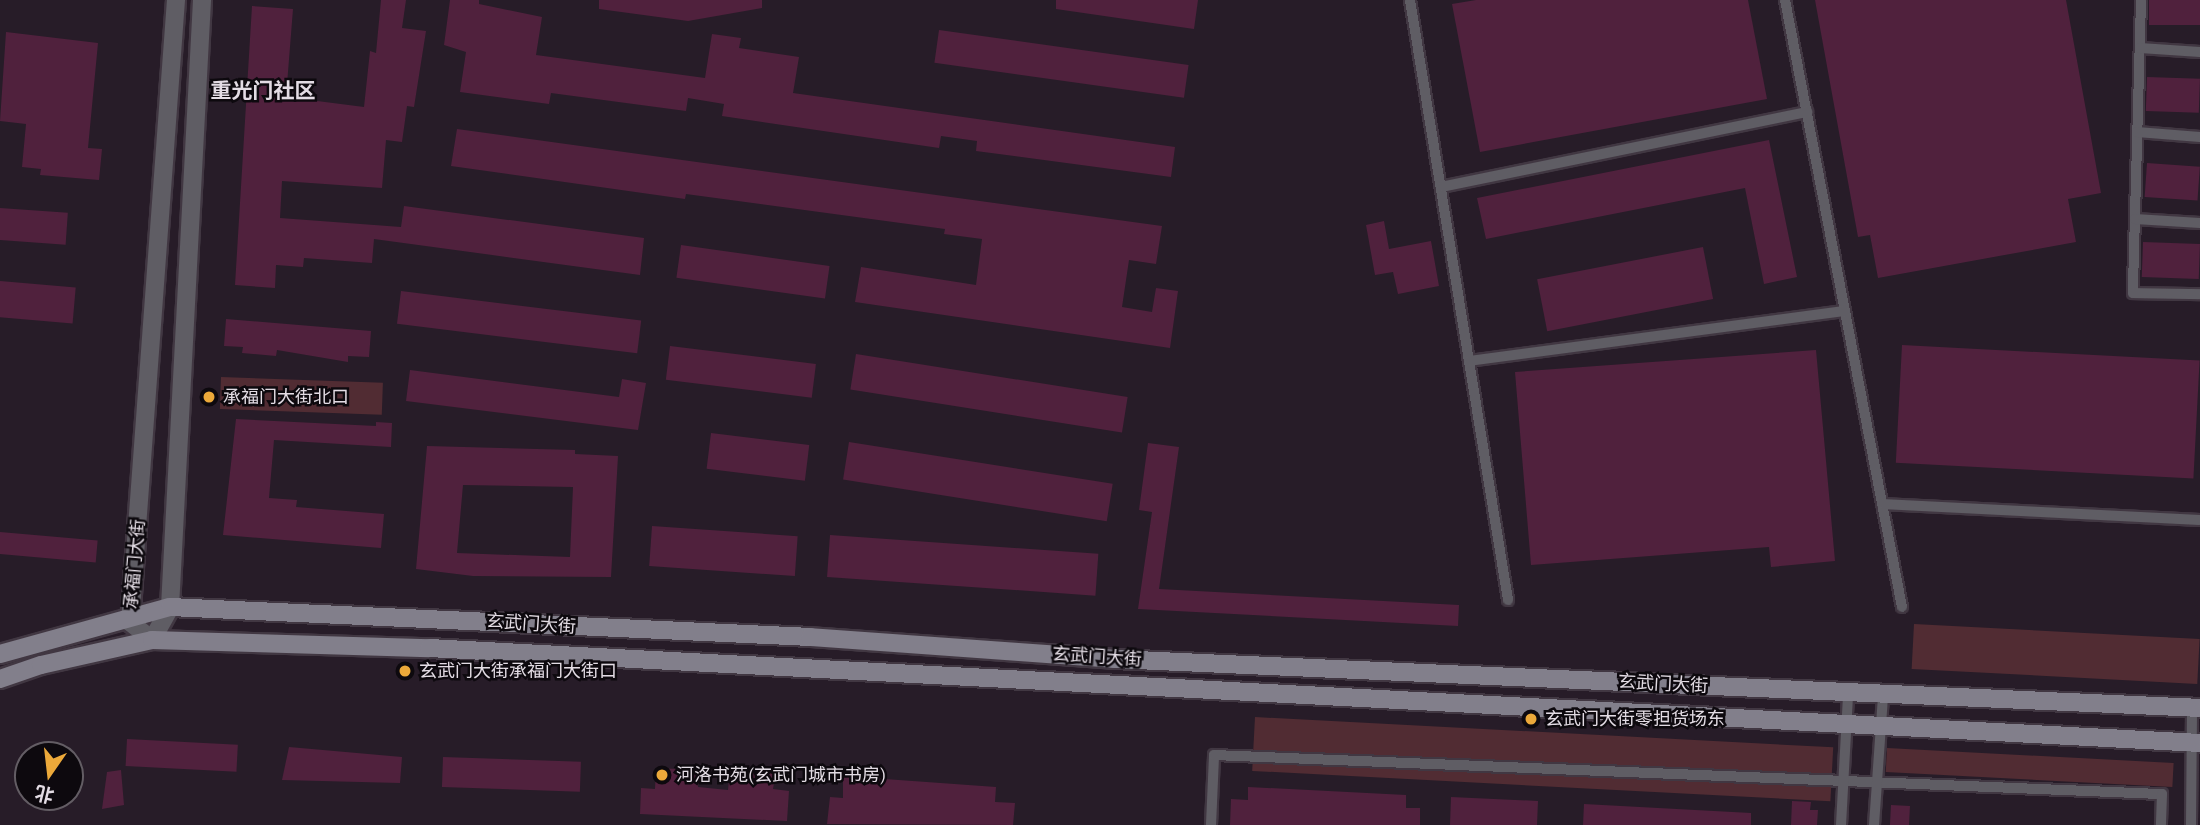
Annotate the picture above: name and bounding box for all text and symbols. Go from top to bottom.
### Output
district label: 重光门社区 [211,78,315,104]
place label: 承福门大街北口 [223,386,349,408]
marker: 承福门大街北口 [201,389,217,405]
street label: 承福门大街 [120,518,150,610]
street label: 玄武门大街 [485,610,577,638]
street label: 玄武门大街 [1051,643,1143,671]
place label: 玄武门大街承福门大街口 [419,660,617,682]
marker: 玄武门大街承福门大街口 [397,663,413,679]
street label: 玄武门大街 [1617,671,1709,697]
place label: 玄武门大街零担货场东 [1545,708,1725,730]
marker: 玄武门大街零担货场东 [1523,711,1539,727]
north arrow [14,741,84,811]
place label: 河洛书苑(玄武门城市书房) [676,764,886,786]
marker: 河洛书苑(玄武门城市书房) [654,767,670,783]
text: 北 [32,780,57,809]

